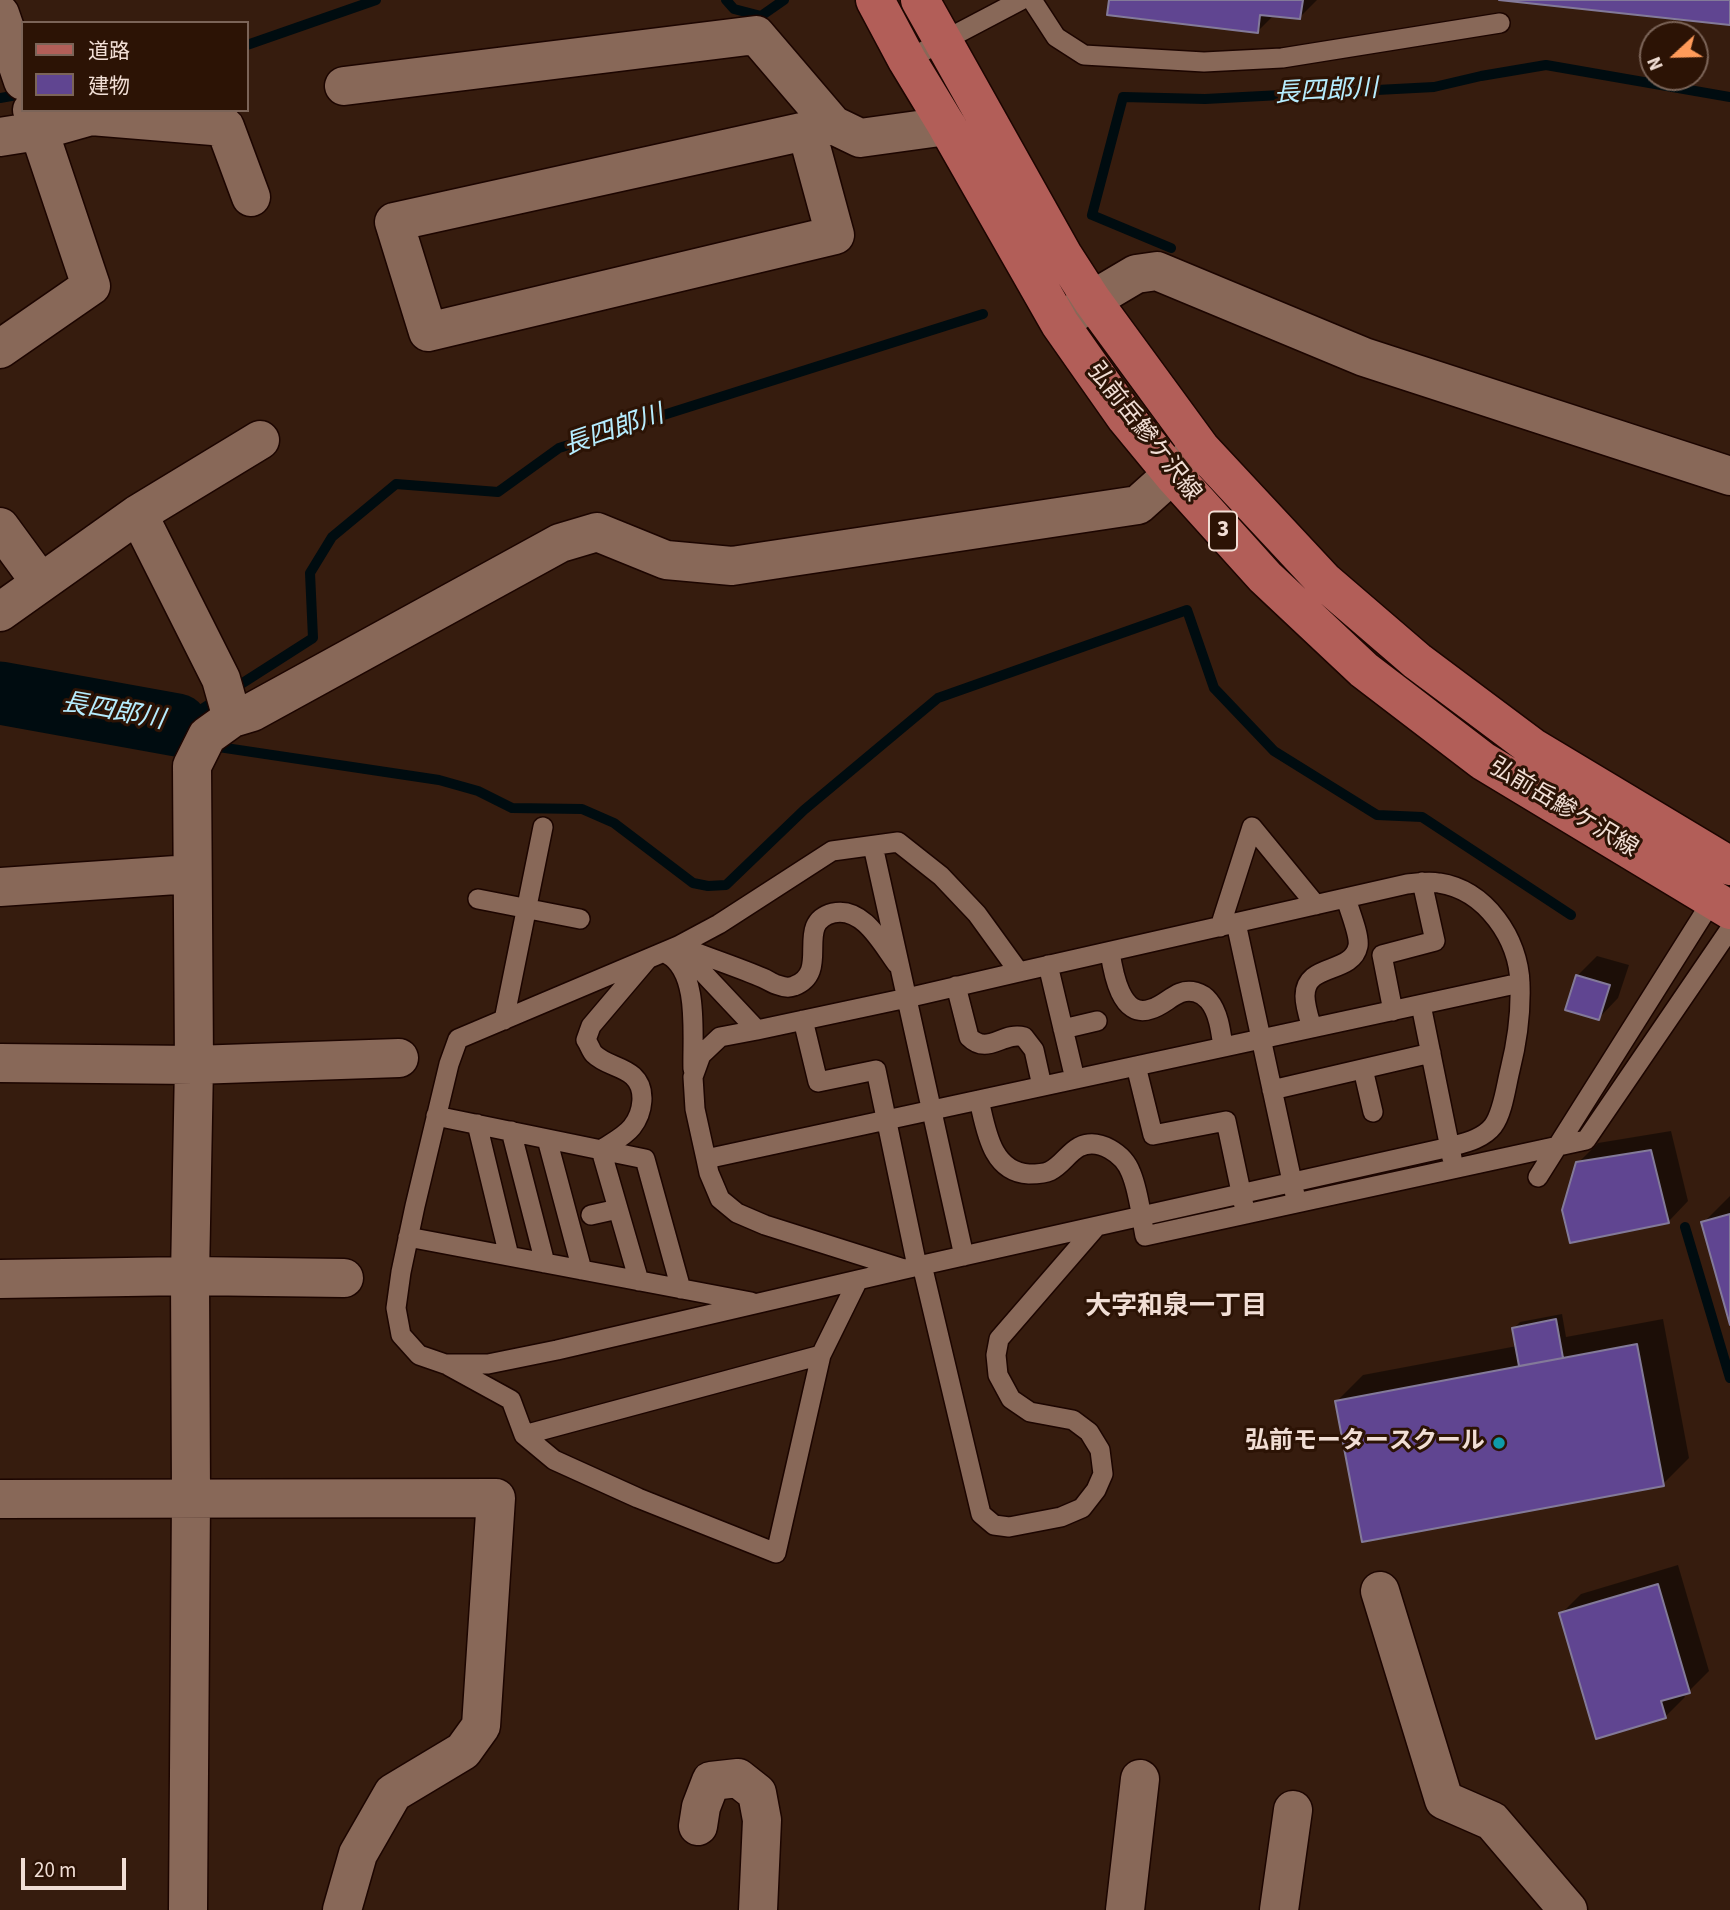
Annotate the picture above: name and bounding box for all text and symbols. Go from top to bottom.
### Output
legend [21,21,248,112]
north arrow [1639,21,1709,91]
text: 道路 [88,36,130,66]
text: N [1641,52,1671,74]
text: 建物 [88,71,130,101]
water label: 長四郎川 [1273,75,1379,111]
street label: 弘前岳鰺ケ沢線 [1080,358,1206,508]
water label: 長四郎川 [560,400,668,464]
road number: 3 [1209,512,1237,551]
water label: 長四郎川 [59,689,167,737]
street label: 弘前岳鰺ケ沢線 [1484,753,1642,865]
district label: 大字和泉一丁目 [1085,1292,1267,1324]
place label: 弘前モータースクール [1245,1429,1485,1457]
marker: 弘前モータースクール [1491,1435,1507,1451]
scale bar [24,1843,130,1887]
text: 20 m [34,1855,76,1885]

